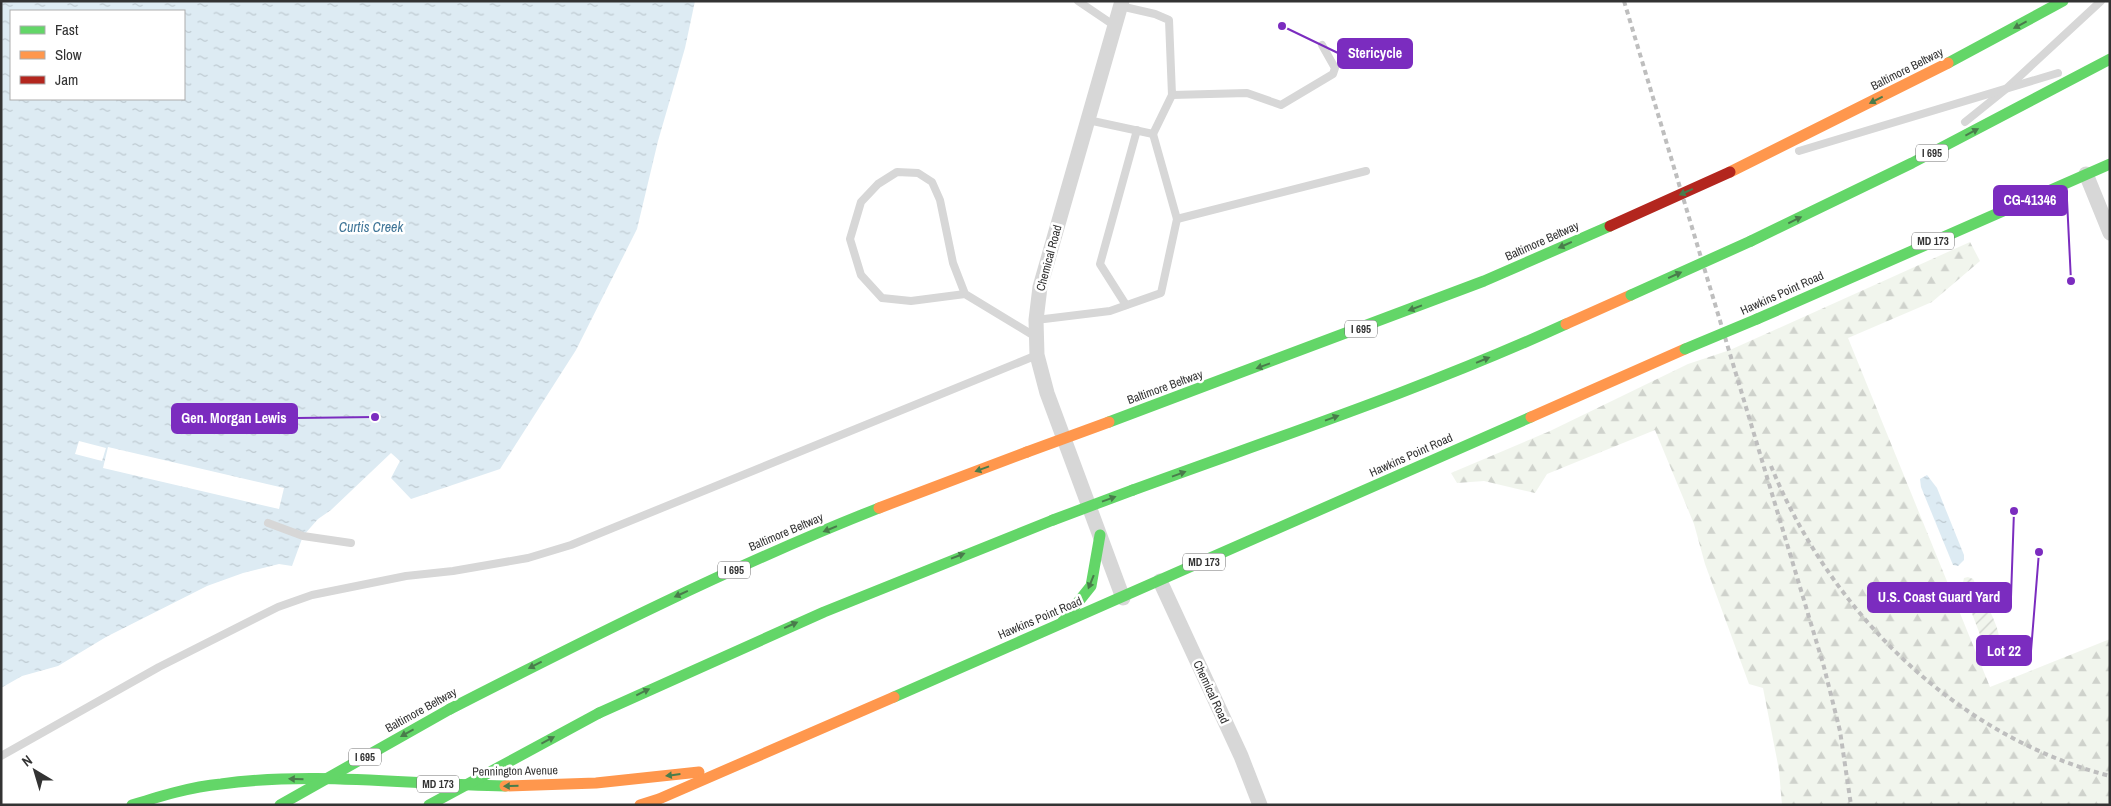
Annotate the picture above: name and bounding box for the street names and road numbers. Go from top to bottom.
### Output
street label: Baltimore Beltway [1868,44,1946,94]
road number: I 695 [1916,144,1948,162]
street label: Baltimore Beltway [1503,218,1582,264]
street label: Chemical Road [1032,223,1066,293]
road number: MD 173 [1912,232,1954,250]
street label: Hawkins Point Road [1738,267,1826,319]
road number: I 695 [1345,320,1377,338]
street label: Baltimore Beltway [1125,366,1205,408]
street label: Hawkins Point Road [1367,429,1455,481]
street label: Baltimore Beltway [746,509,826,555]
road number: MD 173 [1183,554,1225,570]
road number: I 695 [718,562,750,578]
street label: Hawkins Point Road [996,593,1084,643]
street label: Chemical Road [1189,658,1233,726]
street label: Baltimore Beltway [382,684,460,736]
road number: I 695 [349,749,381,766]
street label: Pennington Avenue [472,762,558,780]
road number: MD 173 [417,776,459,792]

